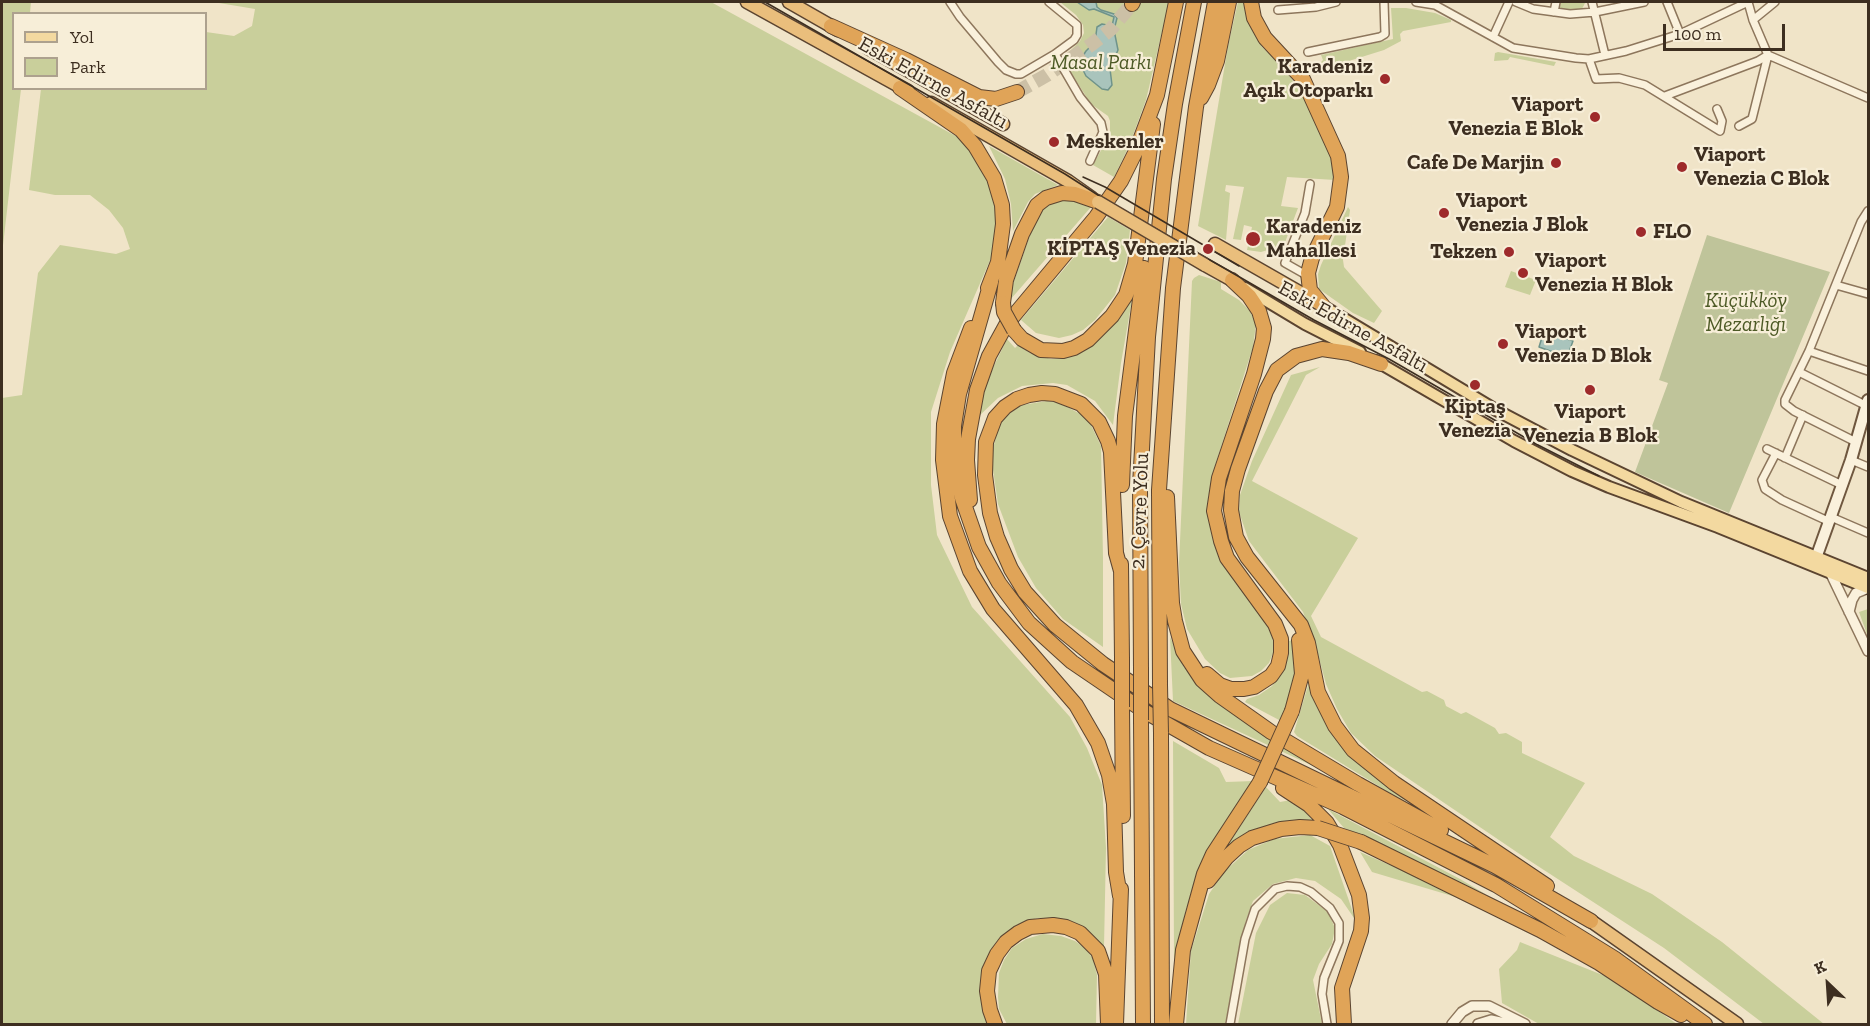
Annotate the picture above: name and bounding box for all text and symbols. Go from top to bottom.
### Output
legend [12,12,207,90]
scale bar [1666,12,1788,50]
text: 100 m [1674,23,1721,45]
text: Yol [70,26,94,48]
street label: Eski Edirne Asfaltı [854,31,1012,135]
park label: Masal Parkı [1050,50,1152,76]
place label: Karadeniz Açık Otoparkı [1243,54,1373,104]
text: Park [70,56,106,78]
marker: Karadeniz Açık Otoparkı [1378,72,1392,86]
place label: Viaport Venezia E Blok [1449,92,1583,142]
marker: Viaport Venezia E Blok [1588,110,1602,124]
place label: Meskenler [1066,129,1164,155]
marker: Meskenler [1047,135,1061,149]
place label: Viaport Venezia C Blok [1694,142,1829,192]
place label: Cafe De Marjin [1407,150,1544,176]
marker: Cafe De Marjin [1549,156,1563,170]
marker: Viaport Venezia C Blok [1675,160,1689,174]
place label: Viaport Venezia J Blok [1456,188,1588,238]
marker: Viaport Venezia J Blok [1437,206,1451,220]
place label: Karadeniz Mahallesi [1266,214,1362,264]
place label: FLO [1653,219,1692,245]
marker: FLO [1634,225,1648,239]
marker: Karadeniz Mahallesi [1244,230,1262,248]
place label: KİPTAŞ Venezia [1047,236,1196,262]
place label: Tekzen [1430,239,1497,265]
marker: KİPTAŞ Venezia [1201,242,1215,256]
marker: Tekzen [1502,245,1516,259]
place label: Viaport Venezia H Blok [1535,248,1673,298]
marker: Viaport Venezia H Blok [1516,266,1530,280]
street label: Eski Edirne Asfaltı [1274,275,1432,379]
park label: Küçükköy Mezarlığı [1705,288,1787,338]
place label: Viaport Venezia D Blok [1515,319,1652,369]
marker: Viaport Venezia D Blok [1496,337,1510,351]
marker: Kiptaş Venezia [1468,378,1482,392]
marker: Viaport Venezia B Blok [1583,383,1597,397]
place label: Kiptaş Venezia [1439,394,1511,444]
place label: Viaport Venezia B Blok [1522,399,1658,449]
street label: 2. Çevre Yolu [1125,452,1155,570]
north arrow [1798,954,1858,1014]
text: K [1811,956,1829,978]

